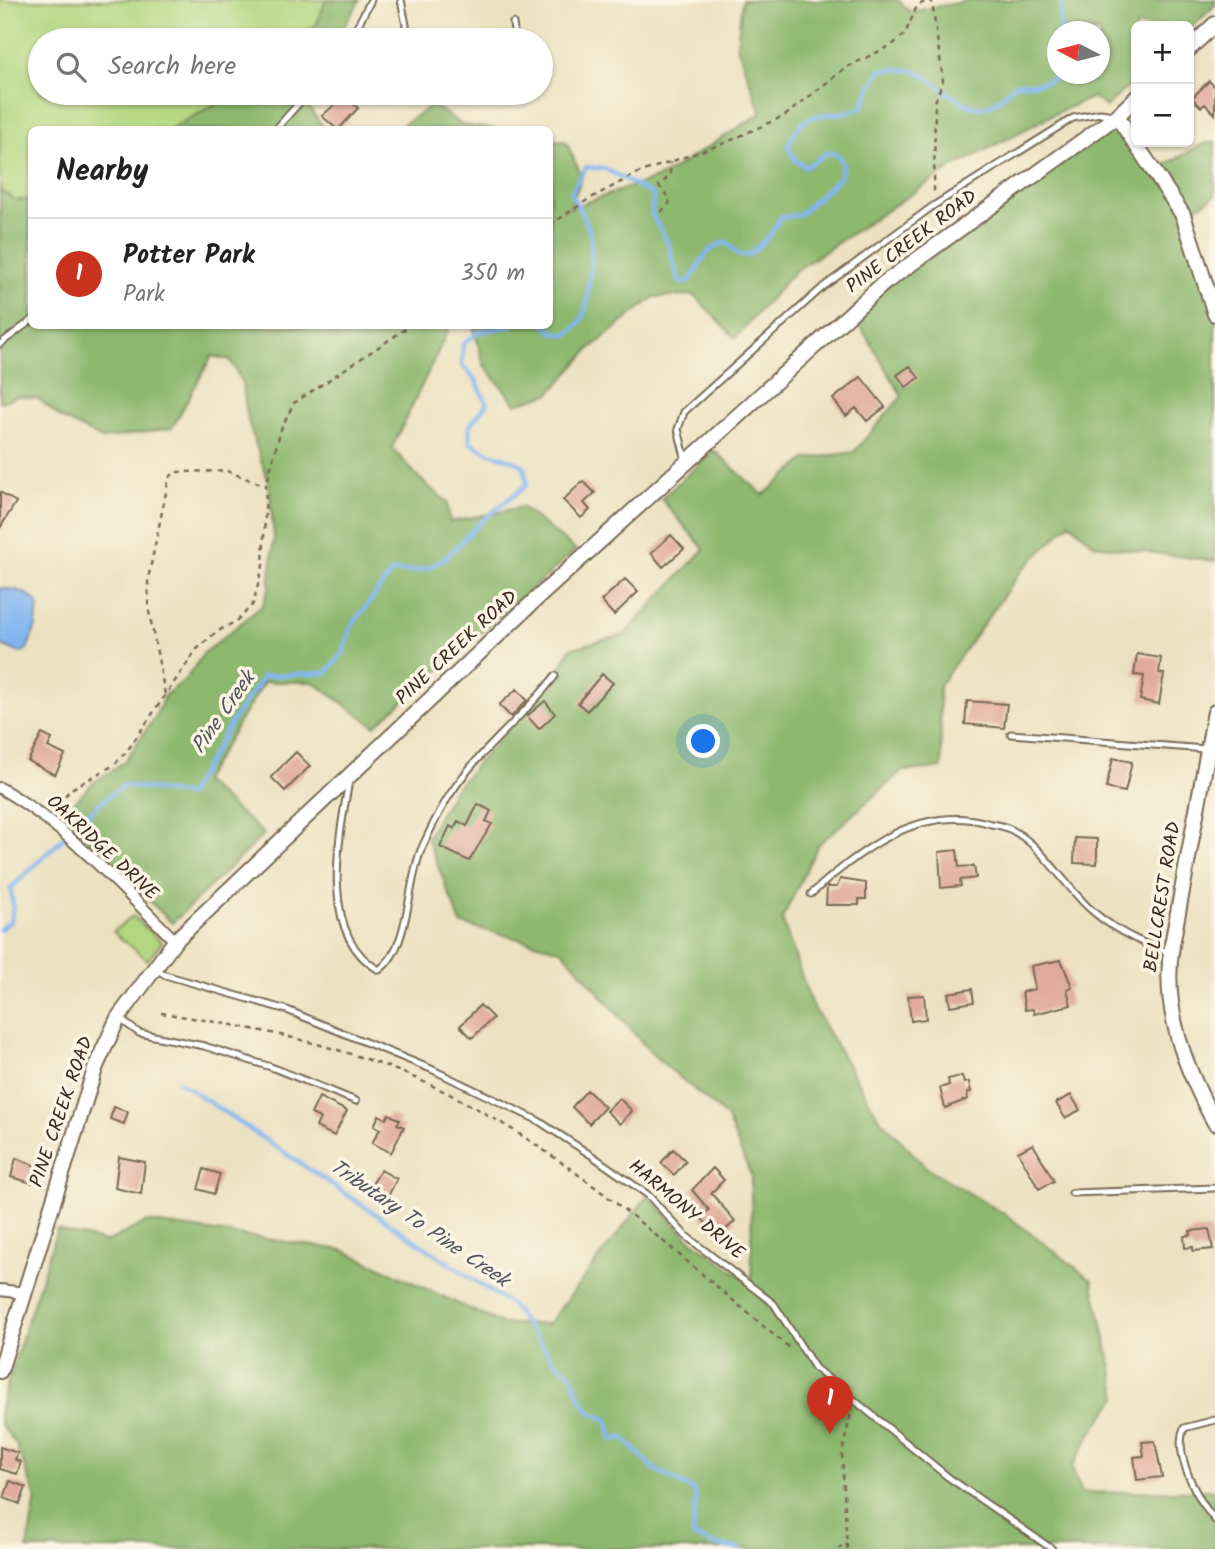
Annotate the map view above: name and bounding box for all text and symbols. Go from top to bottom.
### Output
north arrow [1047,21,1110,84]
map controls [1131,21,1194,147]
button: + [1131,21,1194,84]
search box [28,28,553,105]
text: Search here [108,46,236,88]
icon: search [52,48,90,86]
button: − [1131,84,1194,147]
text: Nearby [56,148,148,196]
street label: PINE CREEK ROAD [840,183,984,301]
text: Potter Park [123,235,254,277]
text: 1 [76,256,82,292]
text: 350 m [460,256,525,292]
text: Park [123,277,165,313]
street label: PINE CREEK ROAD [389,583,525,713]
water label: Pine Creek [184,663,266,761]
your location [686,724,720,758]
street label: OAKRIDGE DRIVE [39,788,166,909]
street label: BELLCREST ROAD [1136,820,1190,974]
street label: PINE CREEK ROAD [22,1032,102,1192]
water label: Tributary To Pine Creek [323,1151,518,1298]
street label: HARMONY DRIVE [621,1152,751,1268]
pin: 1 [807,1376,853,1434]

